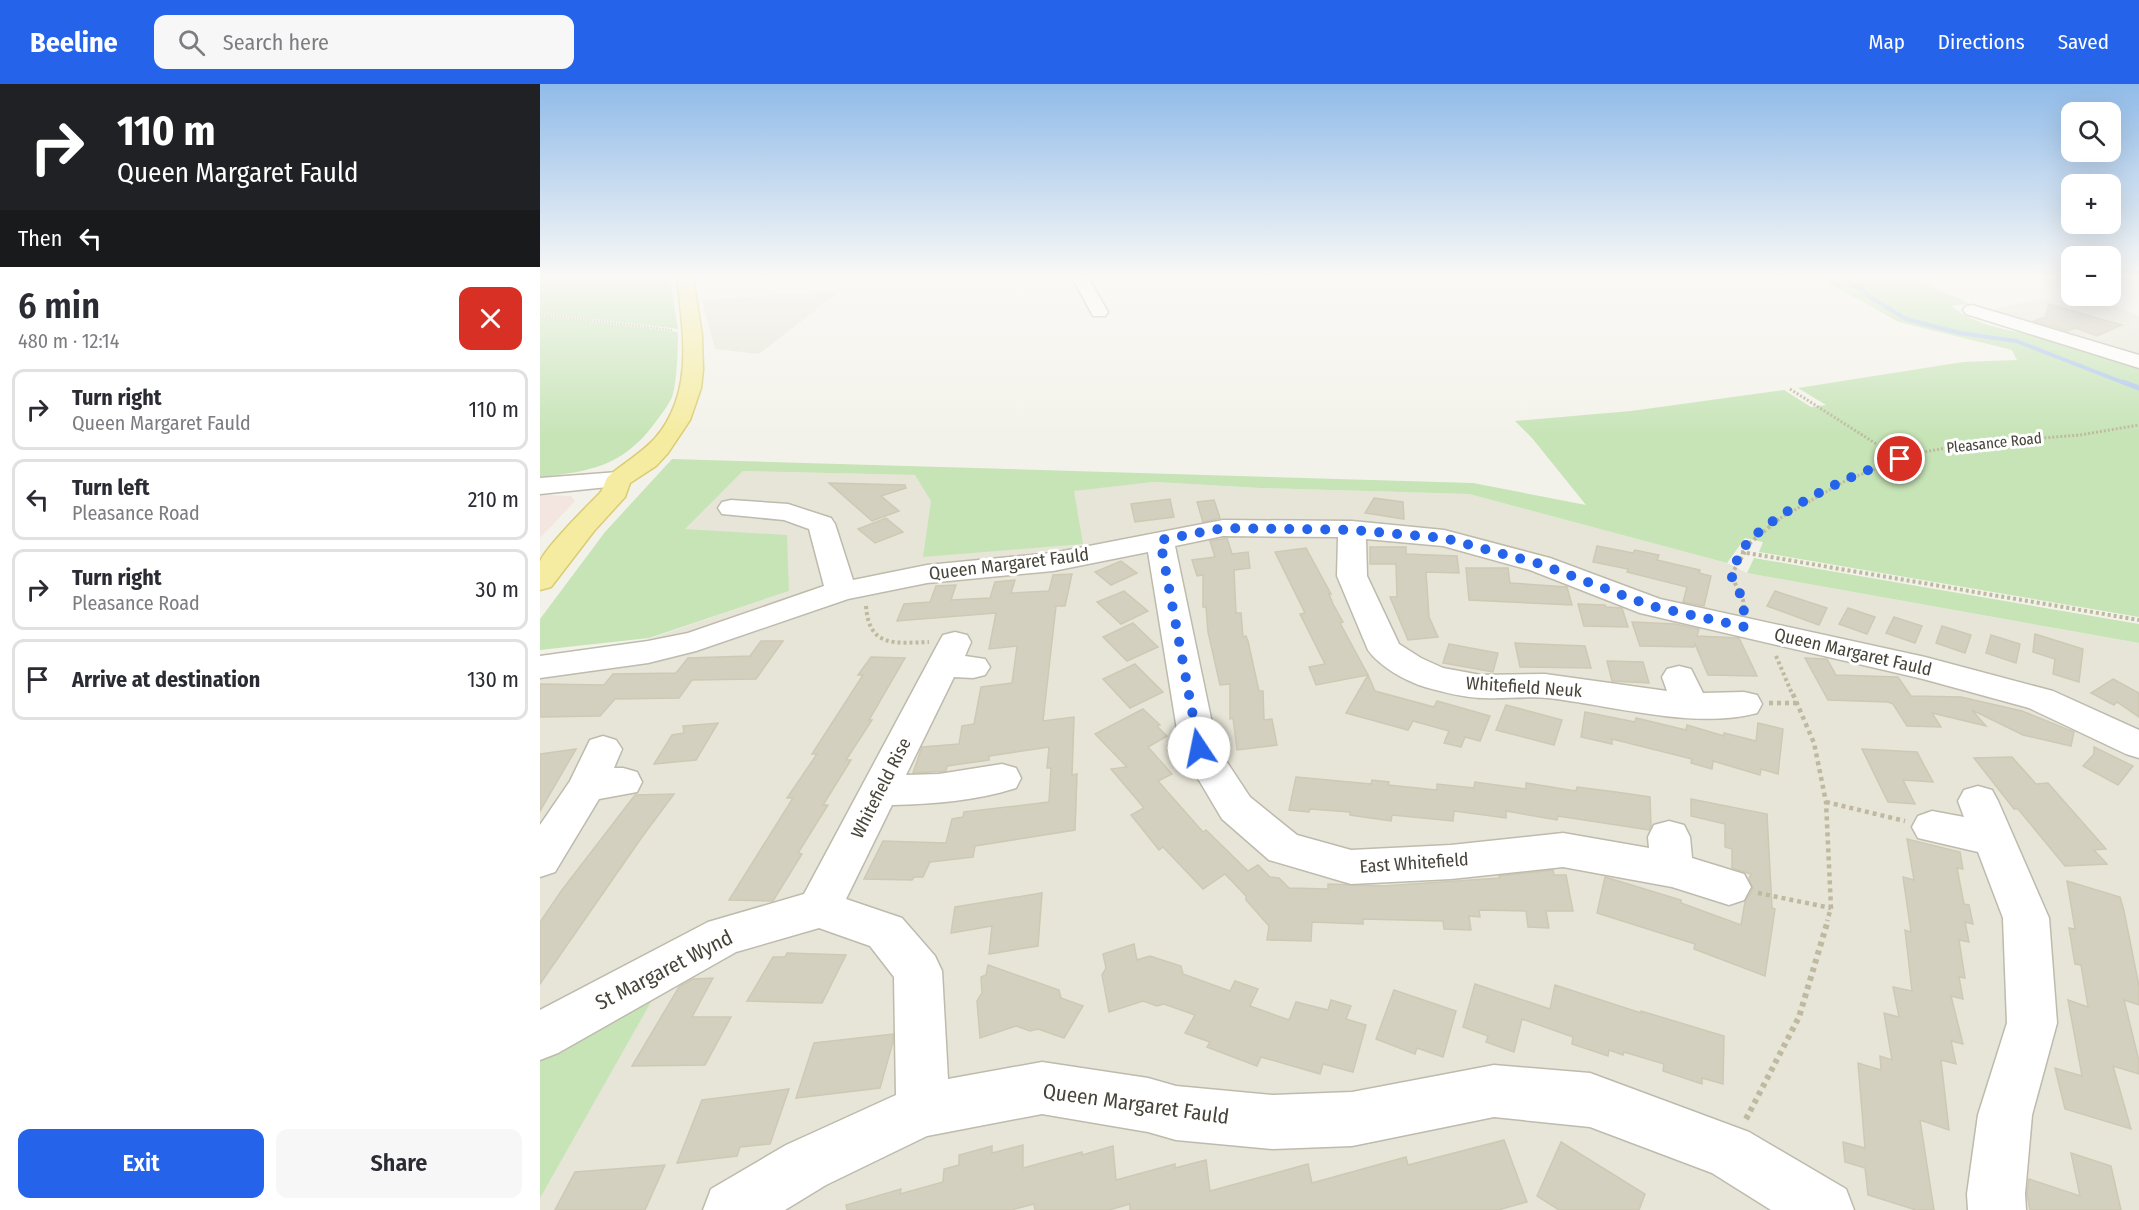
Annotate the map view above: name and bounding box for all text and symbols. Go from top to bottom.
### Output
search box [154,15,574,69]
text: Beeline [30,26,118,59]
icon: search [175,26,208,59]
text: Search here [223,29,329,56]
text: Map [1868,29,1905,55]
text: Directions [1938,29,2025,55]
text: Saved [2058,29,2109,55]
map controls [2061,102,2121,306]
button: search [2061,102,2121,162]
text: 110 m [117,106,216,156]
icon: right [18,108,96,186]
text: Queen Margaret Fauld [117,157,358,189]
button: + [2061,174,2121,234]
icon: left [74,222,107,255]
text: Then [18,225,62,252]
button: − [2061,246,2121,306]
text: 6 min [18,284,100,328]
button: close [459,287,522,350]
text: 480 m · 12:14 [18,329,119,353]
text: Turn right [72,384,161,411]
icon: right [21,393,54,426]
text: 110 m [469,396,519,423]
text: Queen Margaret Fauld [72,411,251,435]
street label: Pleasance Road [1945,429,2043,457]
pin [1874,433,1925,484]
icon: arrive [1883,442,1916,475]
text: Turn left [72,474,150,501]
icon: left [21,483,54,516]
text: 210 m [468,486,519,513]
text: Pleasance Road [72,501,200,525]
street label: Queen Margaret Fauld [928,543,1090,585]
text: Turn right [72,564,161,591]
icon: right [21,573,54,606]
text: 30 m [476,576,519,603]
text: Pleasance Road [72,591,200,615]
street label: Queen Margaret Fauld [1772,623,1934,681]
icon: arrive [21,663,54,696]
text: Arrive at destination [72,666,260,693]
text: 130 m [467,666,519,693]
street label: Whitefield Neuk [1465,672,1583,702]
position arrow [1167,716,1231,780]
street label: Whitefield Rise [846,734,916,842]
street label: East Whitefield [1359,848,1469,878]
street label: St Margaret Wynd [591,924,737,1016]
street label: Queen Margaret Fauld [1041,1078,1231,1130]
button: Exit [18,1129,264,1198]
button: Share [276,1129,522,1198]

